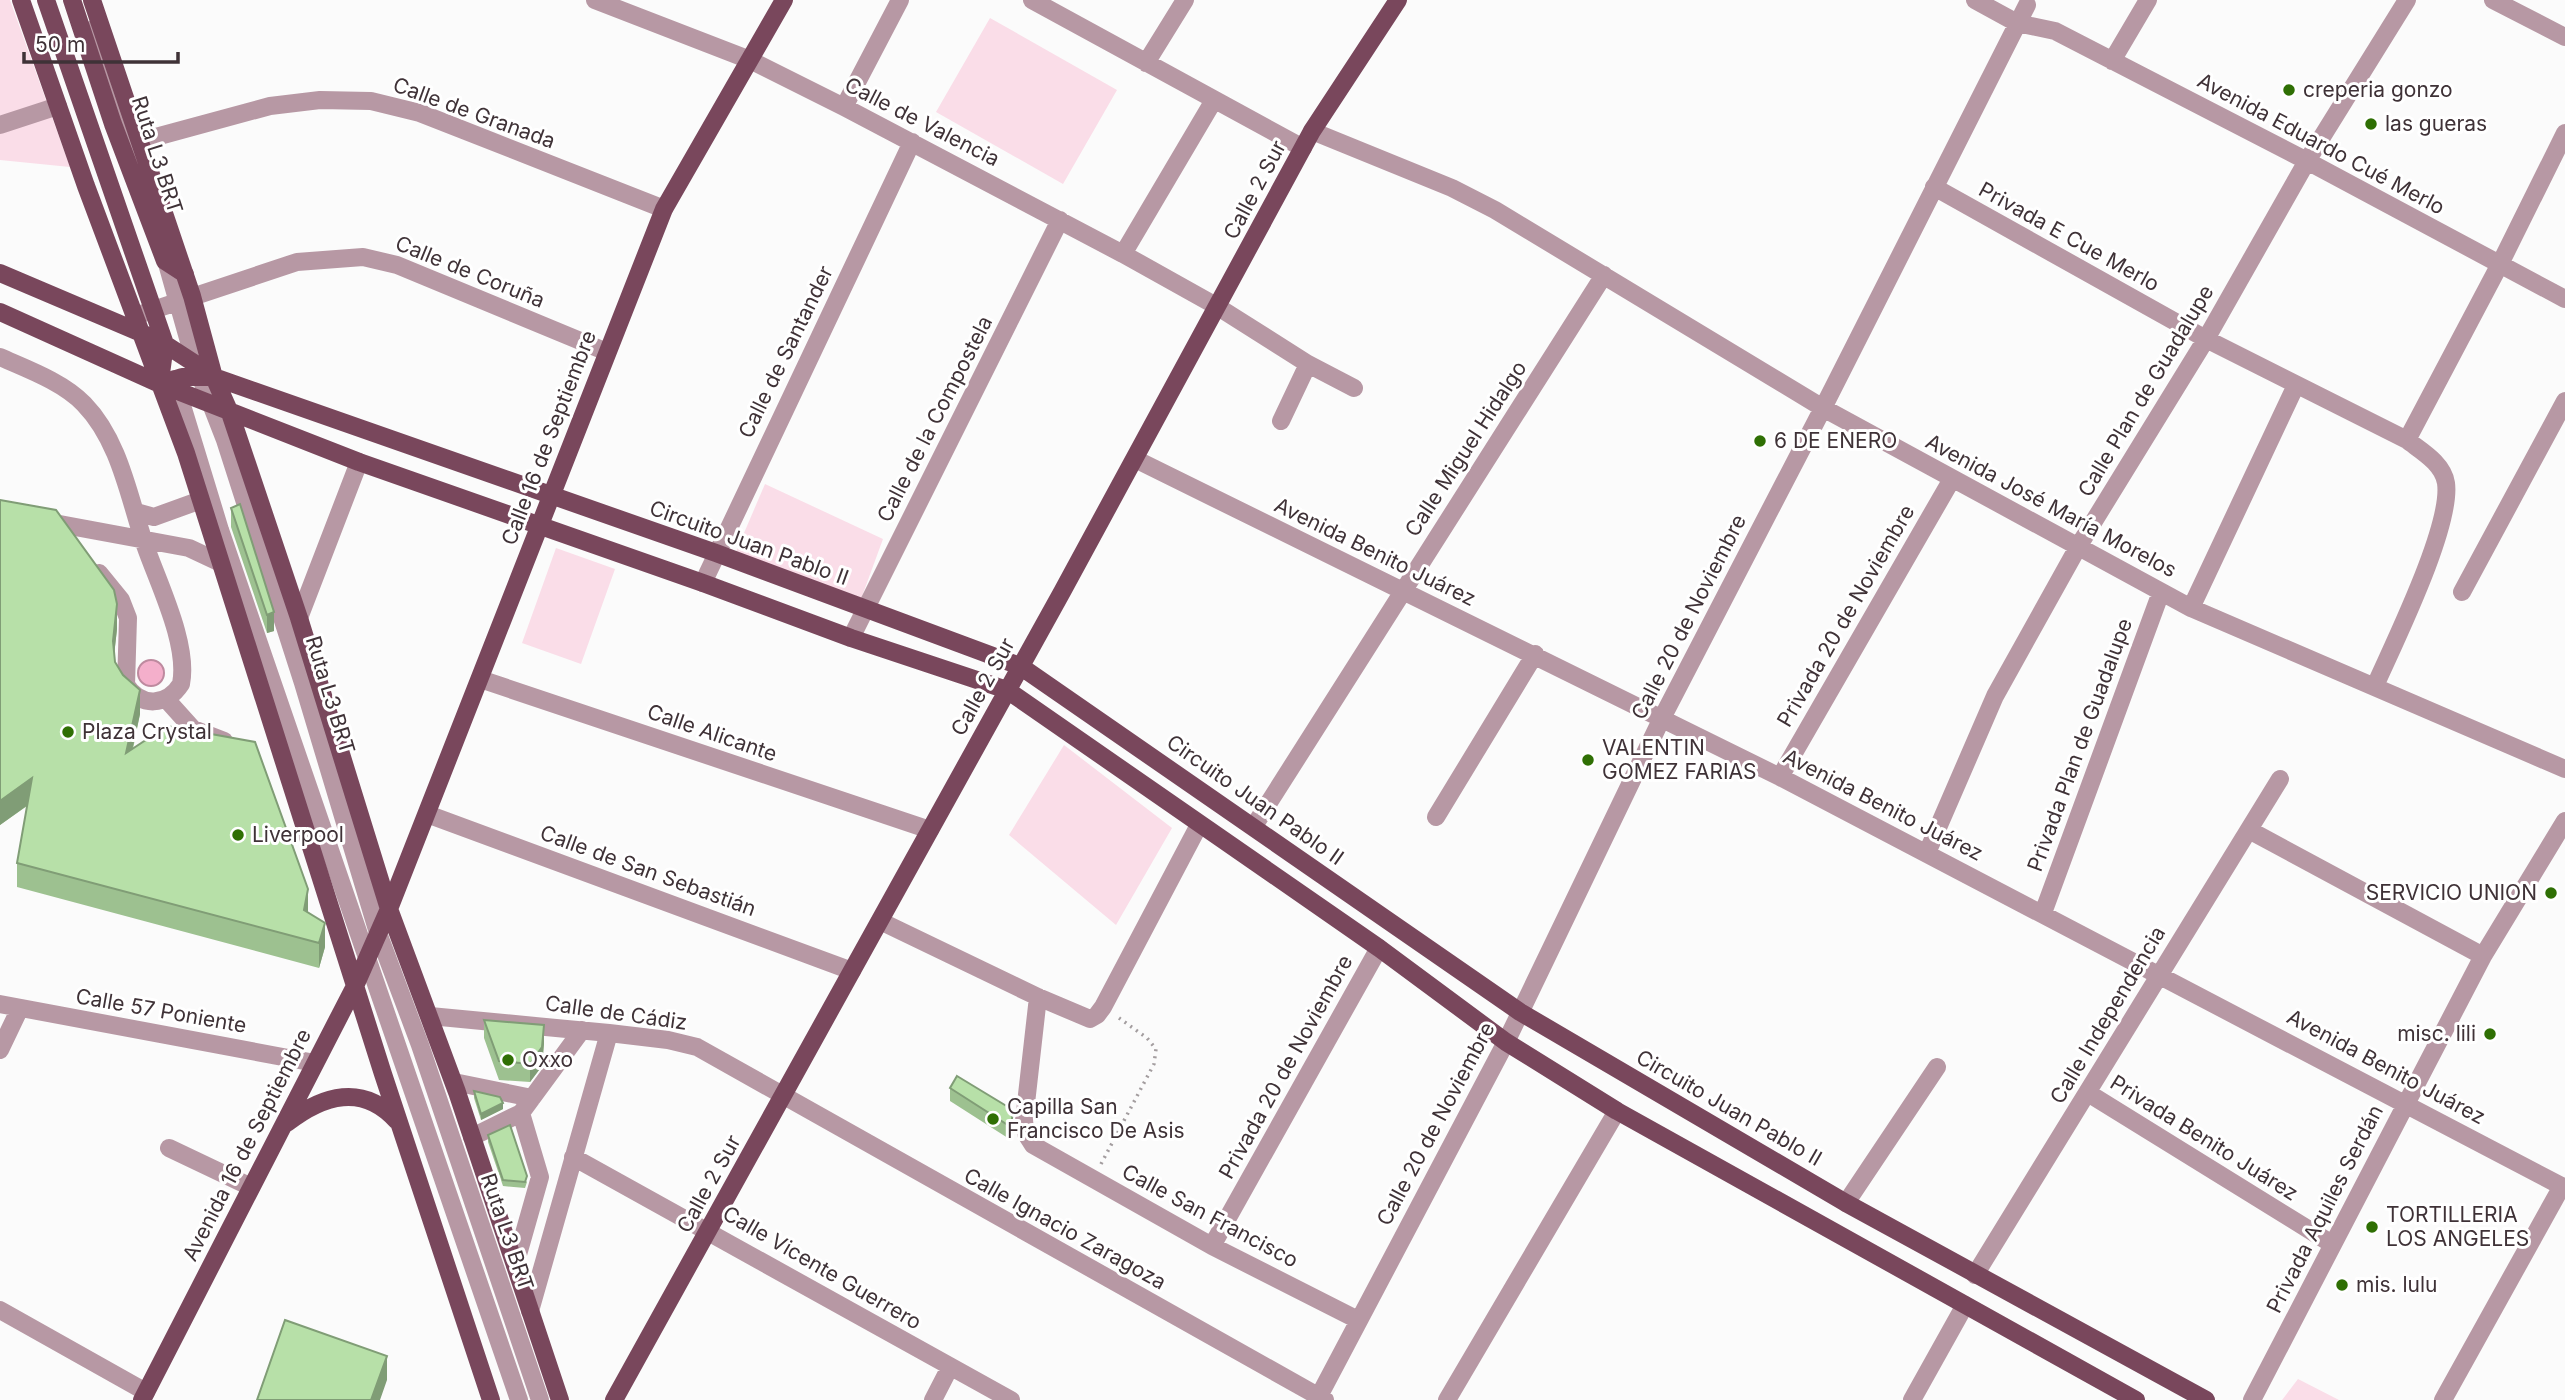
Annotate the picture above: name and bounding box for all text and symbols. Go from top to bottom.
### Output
scale bar [24,21,178,65]
text: 50 m [35,32,85,57]
street label: Avenida Eduardo Cué Merlo [2193,68,2449,219]
street label: Calle de Granada [390,72,559,153]
street label: Calle de Valencia [841,72,1004,171]
place label: creperia gonzo [2303,77,2453,102]
marker: creperia gonzo [2281,82,2297,98]
street label: Ruta L3 BRT [127,93,188,217]
place label: las gueras [2385,111,2487,136]
marker: las gueras [2363,116,2379,132]
street label: Calle 2 Sur [1218,136,1291,243]
street label: Privada E Cue Merlo [1975,177,2164,297]
street label: Calle de Coruña [392,230,549,313]
street label: Calle de Santander [733,262,838,442]
street label: Calle Plan de Guadalupe [2072,281,2219,501]
street label: Calle de la Compostela [872,312,997,526]
street label: Calle 16 de Septiembre [496,327,601,549]
street label: Calle Miguel Hidalgo [1400,356,1532,541]
place label: 6 DE ENERO [1774,428,1897,453]
street label: Avenida José María Morelos [1922,429,2181,582]
marker: 6 DE ENERO [1752,433,1768,449]
street label: Avenida Benito Juárez [1271,492,1480,611]
street label: Circuito Juan Pablo II [646,495,852,590]
street label: Privada 20 de Noviembre [1772,500,1919,731]
street label: Calle 20 de Noviembre [1626,510,1751,723]
street label: Privada Plan de Guadalupe [2022,615,2137,875]
street label: Ruta L3 BRT [301,633,360,757]
street label: Calle 2 Sur [945,633,1020,740]
street label: Calle Alicante [644,699,780,766]
place label: Plaza Crystal [82,719,212,744]
marker: Plaza Crystal [60,724,76,740]
street label: Circuito Juan Pablo II [1162,729,1349,870]
place label: VALENTIN GOMEZ FARIAS [1602,735,1757,784]
street label: Avenida Benito Juárez [1779,743,1987,866]
marker: VALENTIN GOMEZ FARIAS [1580,752,1596,768]
street label: Calle de San Sebastián [537,820,760,921]
place label: Liverpool [252,822,344,847]
marker: Liverpool [230,827,246,843]
place label: SERVICIO UNION [2366,880,2537,905]
marker: SERVICIO UNION [2543,885,2559,901]
street label: Calle Independencia [2045,922,2170,1108]
street label: Privada 20 de Noviembre [1214,951,1358,1183]
street label: Calle 57 Poniente [74,983,248,1038]
street label: Calle de Cádiz [543,990,689,1035]
street label: Avenida Benito Juárez [2283,1004,2490,1129]
street label: Calle 20 de Noviembre [1371,1018,1500,1230]
place label: misc. lili [2397,1021,2476,1046]
street label: Avenida 16 de Septiembre [177,1025,316,1265]
marker: misc. lili [2482,1026,2498,1042]
street label: Circuito Juan Pablo II [1632,1044,1826,1171]
place label: Oxxo [522,1047,573,1072]
marker: Oxxo [500,1052,516,1068]
street label: Privada Benito Juárez [2106,1070,2303,1206]
place label: Capilla San Francisco De Asis [1007,1094,1185,1143]
street label: Privada Aquiles Serdán [2261,1101,2388,1317]
marker: Capilla San Francisco De Asis [985,1111,1001,1127]
street label: Calle 2 Sur [671,1130,746,1237]
street label: Calle San Francisco [1118,1159,1302,1273]
street label: Calle Ignacio Zaragoza [960,1163,1171,1295]
street label: Ruta L3 BRT [476,1170,539,1294]
street label: Calle Vicente Guerrero [719,1200,926,1335]
place label: TORTILLERIA LOS ANGELES [2386,1202,2529,1251]
marker: TORTILLERIA LOS ANGELES [2364,1219,2380,1235]
place label: mis. lulu [2356,1272,2438,1297]
marker: mis. lulu [2334,1277,2350,1293]

